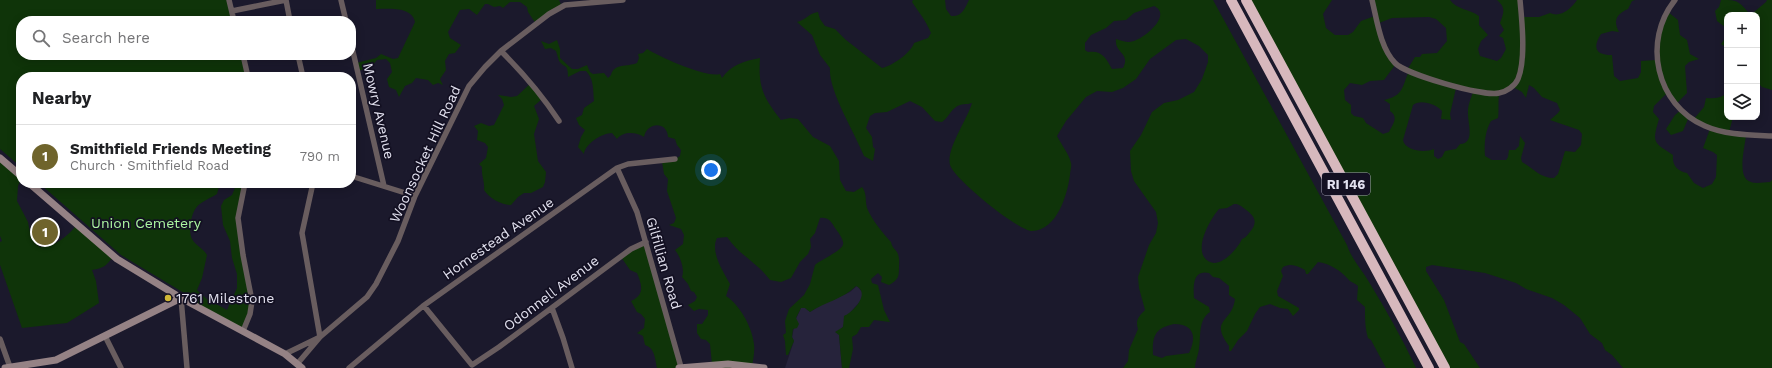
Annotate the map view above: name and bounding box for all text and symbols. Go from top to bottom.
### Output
map controls [1724,12,1760,120]
button: + [1724,12,1760,48]
search box [16,16,356,60]
icon: search [30,27,52,49]
text: Search here [62,29,150,47]
button: − [1724,48,1760,84]
street label: Mowry Avenue [360,61,398,161]
street label: Woonsocket Hill Road [386,83,464,225]
button: layers [1724,84,1760,120]
text: Nearby [32,88,91,108]
text: Smithfield Friends Meeting [70,140,271,158]
text: 1 [42,149,48,164]
text: 790 m [300,149,340,164]
text: Church · Smithfield Road [70,158,229,173]
your location [701,160,721,180]
road number: RI 146 [1322,173,1370,195]
street label: Homestead Avenue [439,194,557,282]
park label: Union Cemetery [91,215,202,231]
street label: Gilfillian Road [643,215,685,311]
pin: 1 [32,217,58,247]
street label: Odonnell Avenue [500,252,602,334]
place label: 1761 Milestone [176,290,274,306]
marker: 1761 Milestone [163,293,173,303]

